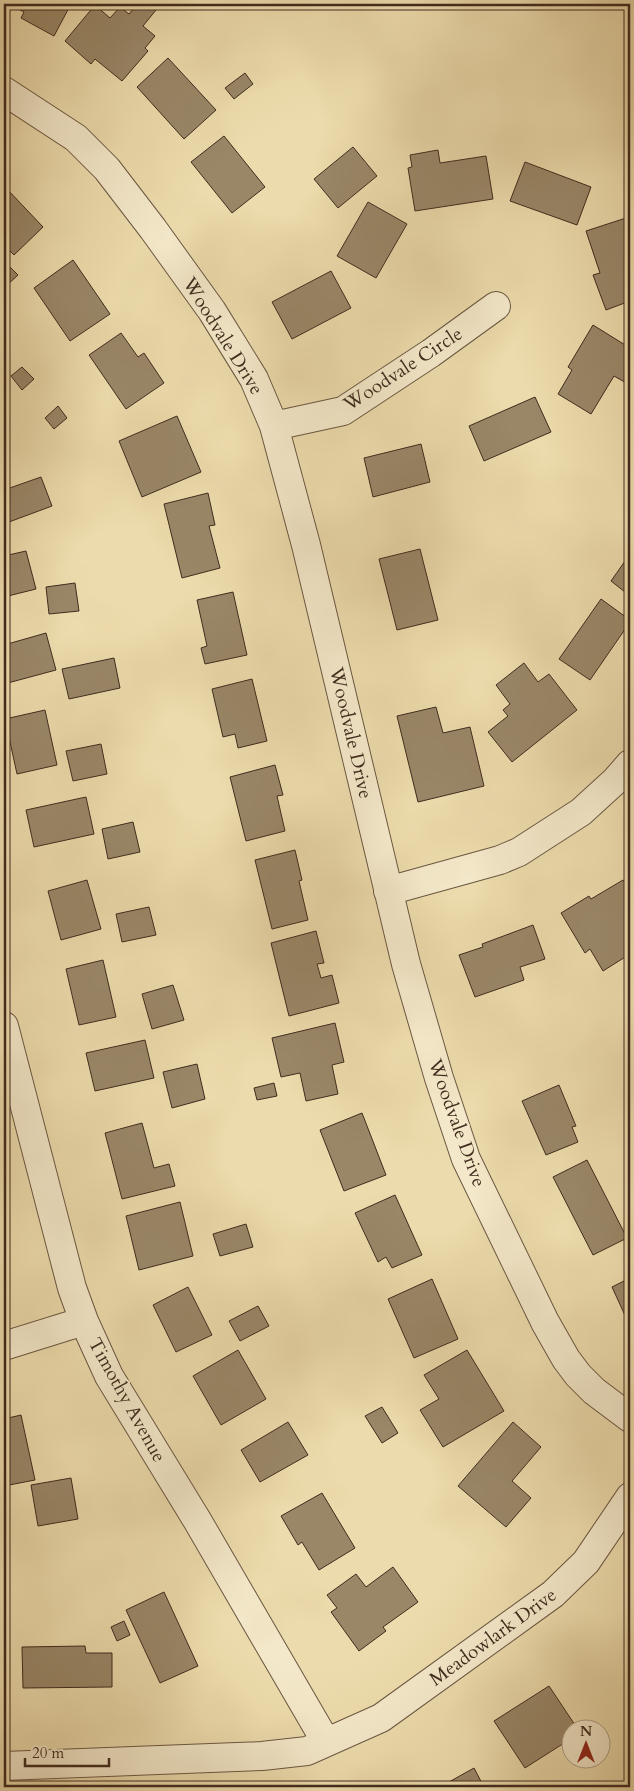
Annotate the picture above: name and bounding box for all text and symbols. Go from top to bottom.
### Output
street label: Woodvale Drive [176,271,270,400]
street label: Woodvale Circle [338,321,468,418]
street label: Woodvale Drive [323,664,379,801]
street label: Woodvale Drive [422,1055,492,1190]
street label: Timothy Avenue [82,1333,172,1467]
street label: Meadowlark Drive [424,1582,562,1692]
north arrow [562,1718,612,1768]
text: N [580,1722,592,1741]
scale bar [25,1736,109,1768]
text: 20 m [32,1743,64,1763]

